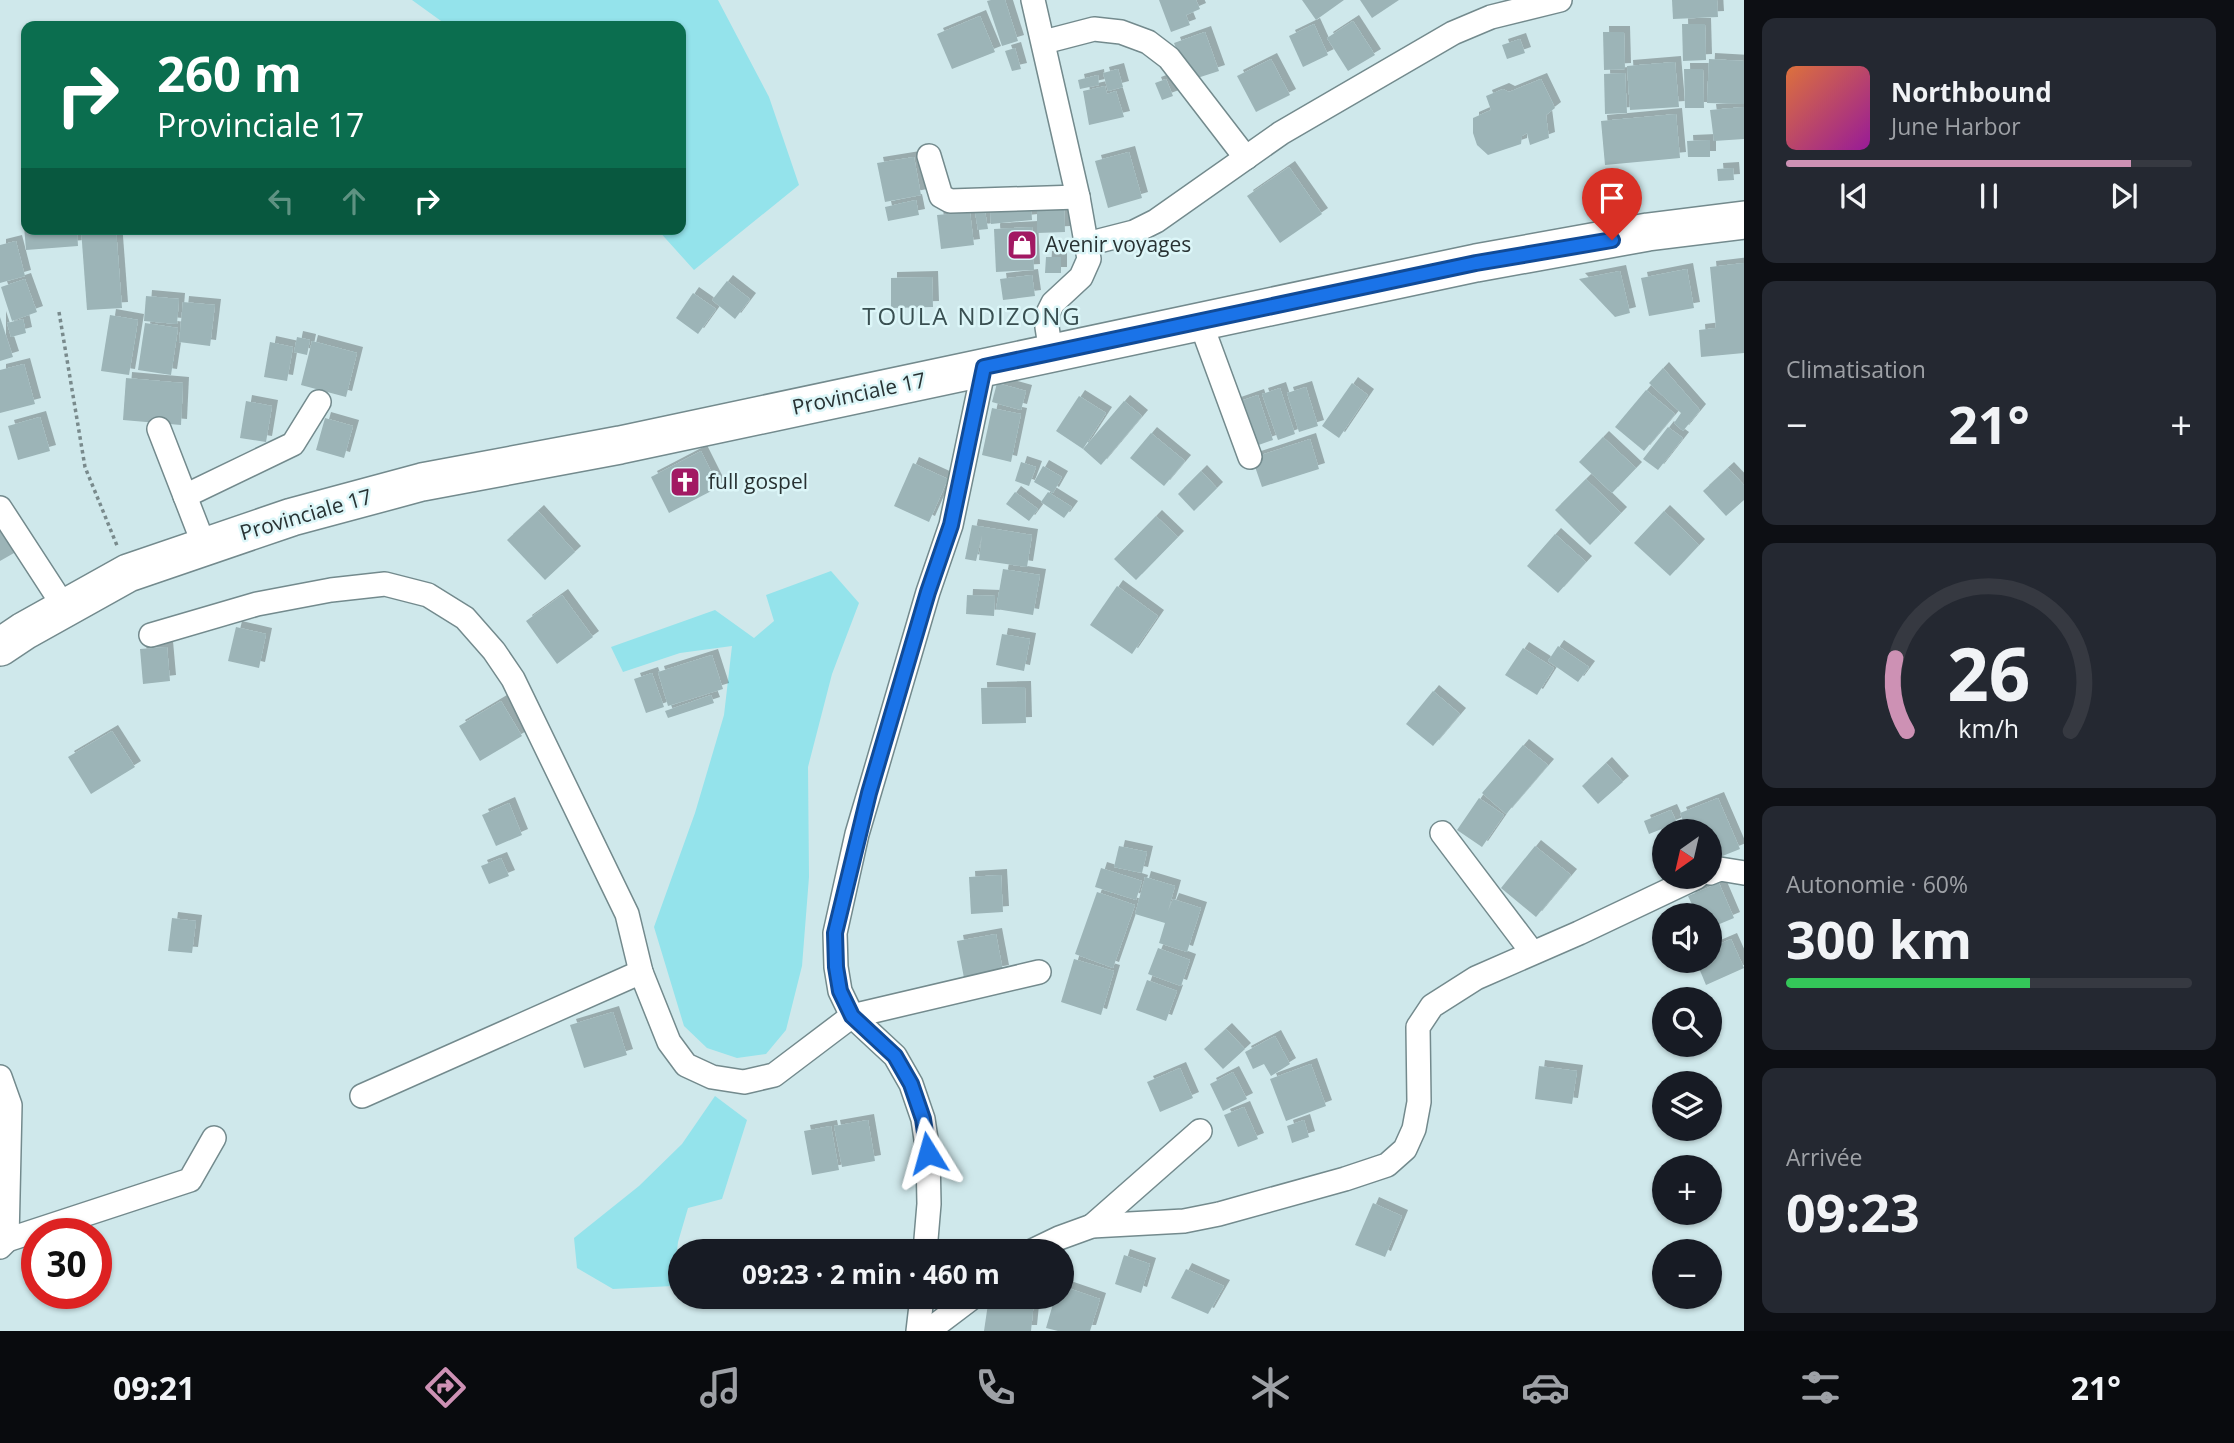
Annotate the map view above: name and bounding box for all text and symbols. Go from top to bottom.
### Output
text: 260 m [157,40,302,106]
icon: right [42,49,133,140]
text: Northbound [1891,74,2052,110]
text: Provinciale 17 [157,103,364,146]
text: June Harbor [1891,110,2021,142]
pin [1582,168,1642,240]
icon: previous [1835,177,1873,215]
icon: pause [1970,177,2008,215]
icon: next [2105,177,2143,215]
icon: arrive [1593,179,1631,217]
icon: left [262,182,300,220]
icon: ahead [335,182,373,220]
icon: right [408,182,446,220]
shop icon: Avenir voyages [1005,228,1039,262]
place label: Avenir voyages [1045,230,1191,258]
district label: TOULA NDIZONG [862,299,1082,332]
text: Climatisation [1786,353,1926,385]
street label: Provinciale 17 [789,365,928,421]
text: 21° [1948,388,2030,459]
text: − [1786,398,1808,450]
text: + [2170,398,2192,450]
church icon: full gospel [668,465,702,499]
place label: full gospel [708,467,808,495]
street label: Provinciale 17 [236,482,375,546]
text: 26 [1947,624,2031,723]
text: km/h [1959,711,2019,745]
north arrow [1652,819,1722,889]
map controls [1652,819,1722,1309]
text: Autonomie · 60% [1786,868,1968,900]
button: sound [1652,903,1722,973]
text: 300 km [1786,903,1972,974]
button: search [1652,987,1722,1057]
button: layers [1652,1071,1722,1141]
position arrow [891,1116,965,1190]
text: Arrivée [1786,1141,1862,1173]
button: + [1652,1155,1722,1225]
text: 09:23 [1786,1176,1920,1247]
speed limit sign: 30 [21,1218,112,1309]
button: − [1652,1239,1722,1309]
text: 09:23 · 2 min · 460 m [742,1256,1000,1292]
icon: directions [421,1363,470,1412]
icon: music [696,1363,745,1412]
icon: phone [971,1363,1020,1412]
icon: climate [1246,1363,1295,1412]
icon: car [1521,1363,1570,1412]
icon: filters [1796,1363,1845,1412]
text: 09:21 [113,1366,195,1409]
text: 21° [2071,1366,2121,1409]

